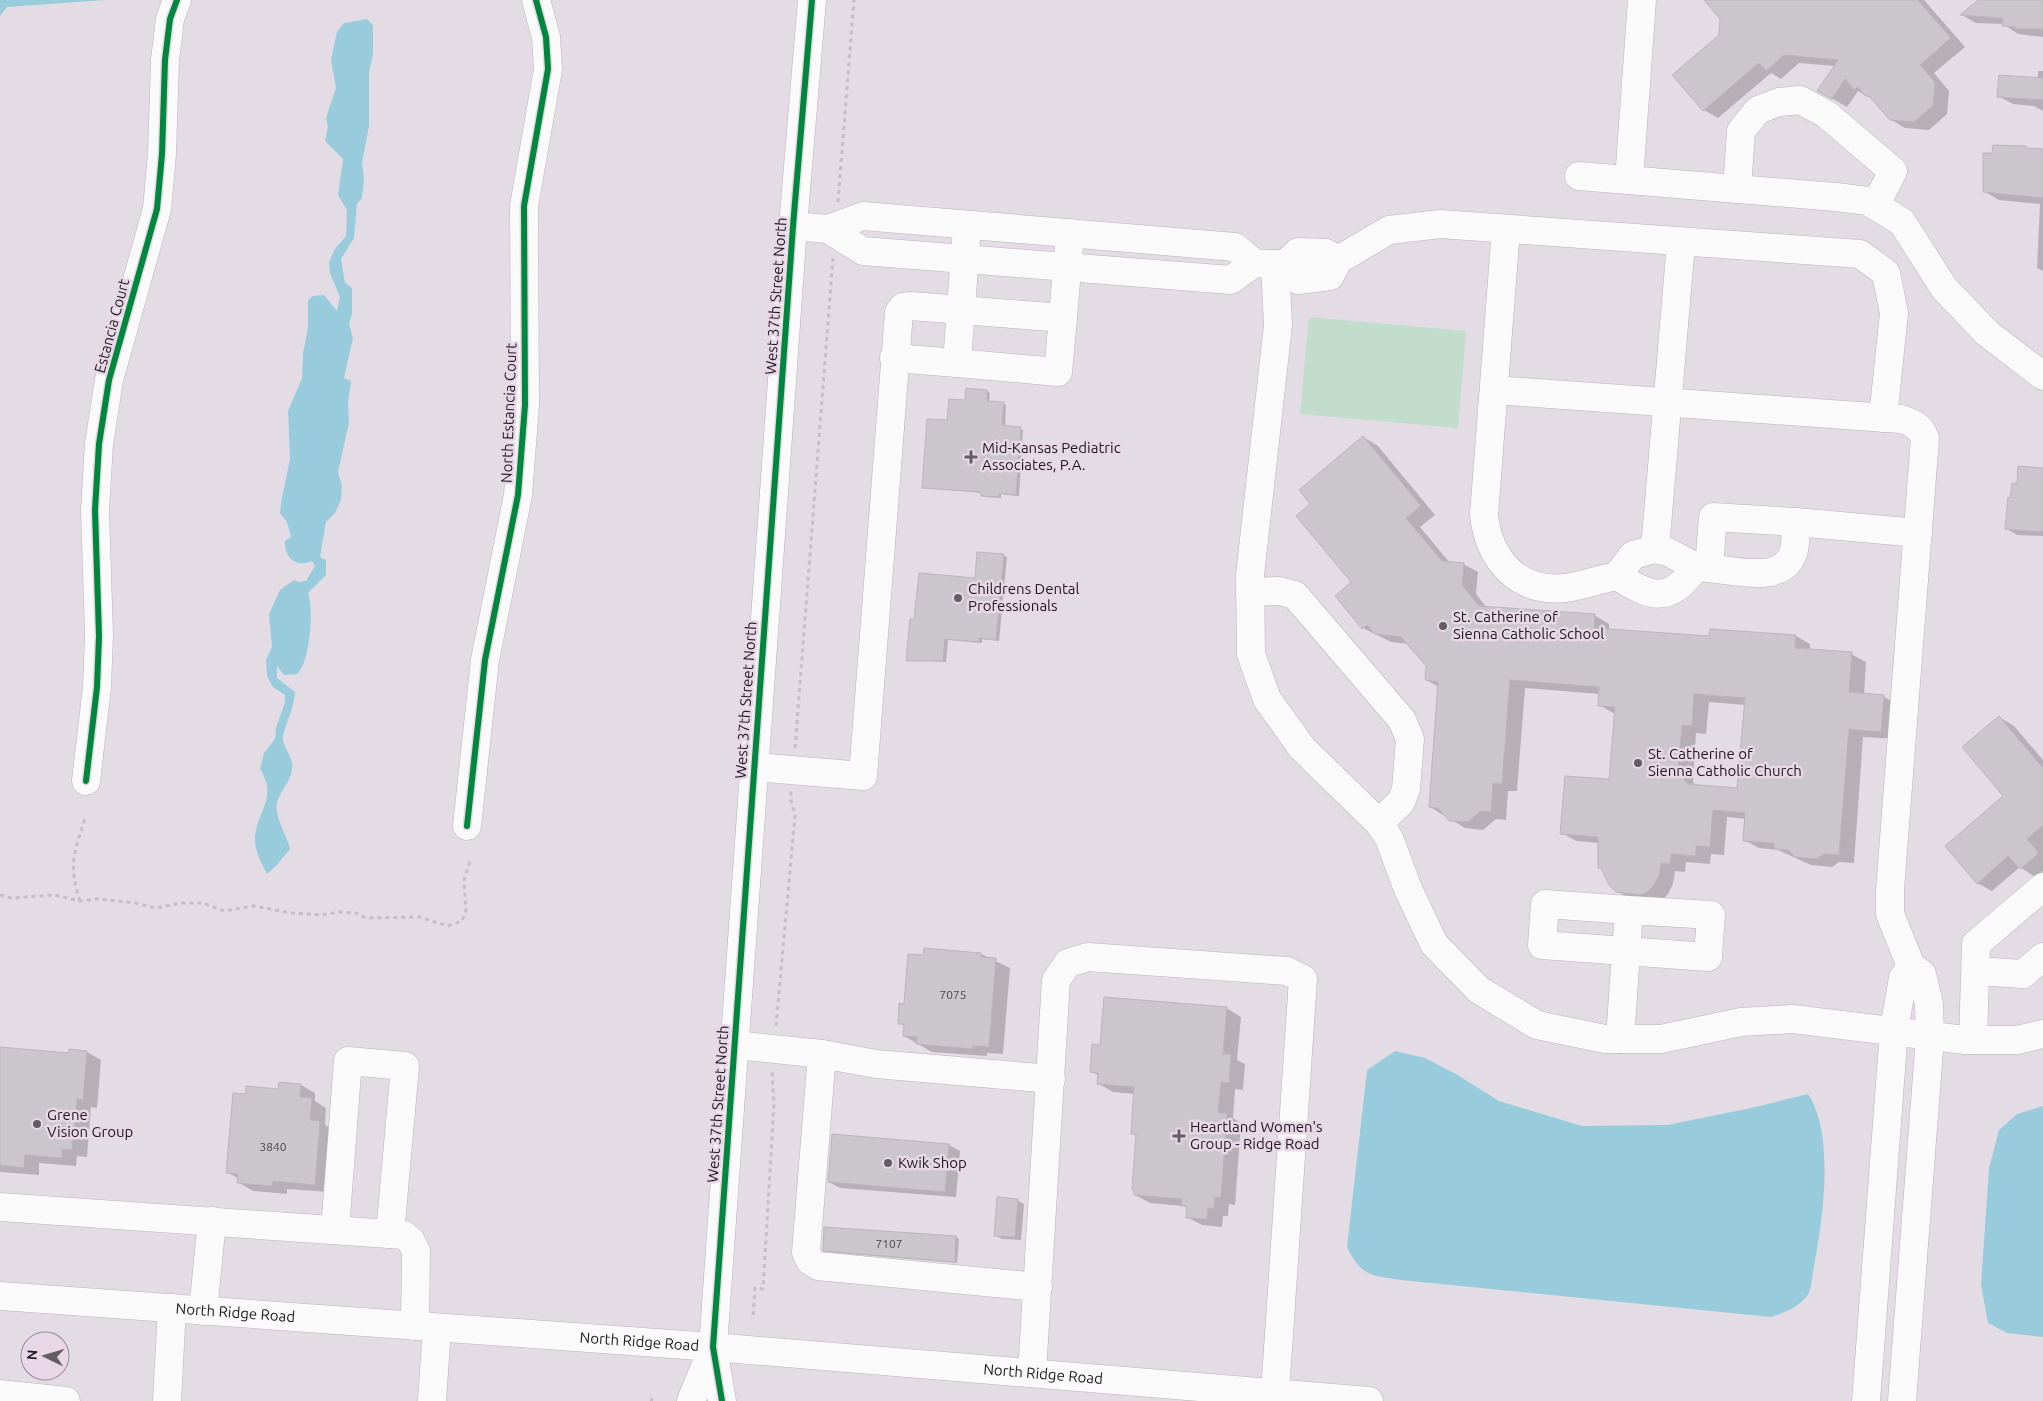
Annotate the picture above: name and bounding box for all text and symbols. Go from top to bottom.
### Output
street label: West 37th Street North [762,217,789,375]
street label: Estancia Court [91,277,132,375]
street label: North Estancia Court [498,343,519,483]
place label: Mid-Kansas Pediatric Associates, P.A. [982,439,1121,473]
marker: Mid-Kansas Pediatric Associates, P.A. [964,450,978,464]
place label: Childrens Dental Professionals [968,580,1080,614]
marker: Childrens Dental Professionals [952,592,964,604]
place label: St. Catherine of Sienna Catholic School [1453,608,1604,642]
marker: St. Catherine of Sienna Catholic School [1437,620,1449,632]
street label: West 37th Street North [732,621,759,779]
place label: St. Catherine of Sienna Catholic Church [1648,745,1802,779]
marker: St. Catherine of Sienna Catholic Church [1632,757,1644,769]
house number: 7075 [939,988,967,1001]
street label: West 37th Street North [704,1025,731,1183]
place label: Grene Vision Group [47,1106,133,1140]
marker: Grene Vision Group [31,1118,43,1130]
place label: Heartland Women's Group - Ridge Road [1190,1118,1323,1152]
marker: Heartland Women's Group - Ridge Road [1172,1129,1186,1143]
house number: 3840 [259,1140,287,1153]
place label: Kwik Shop [898,1154,967,1171]
marker: Kwik Shop [882,1157,894,1169]
house number: 7107 [875,1237,903,1250]
street label: North Ridge Road [175,1300,296,1325]
street label: North Ridge Road [579,1328,700,1354]
north arrow [20,1331,70,1381]
text: N [24,1349,40,1361]
street label: North Ridge Road [983,1360,1104,1387]

